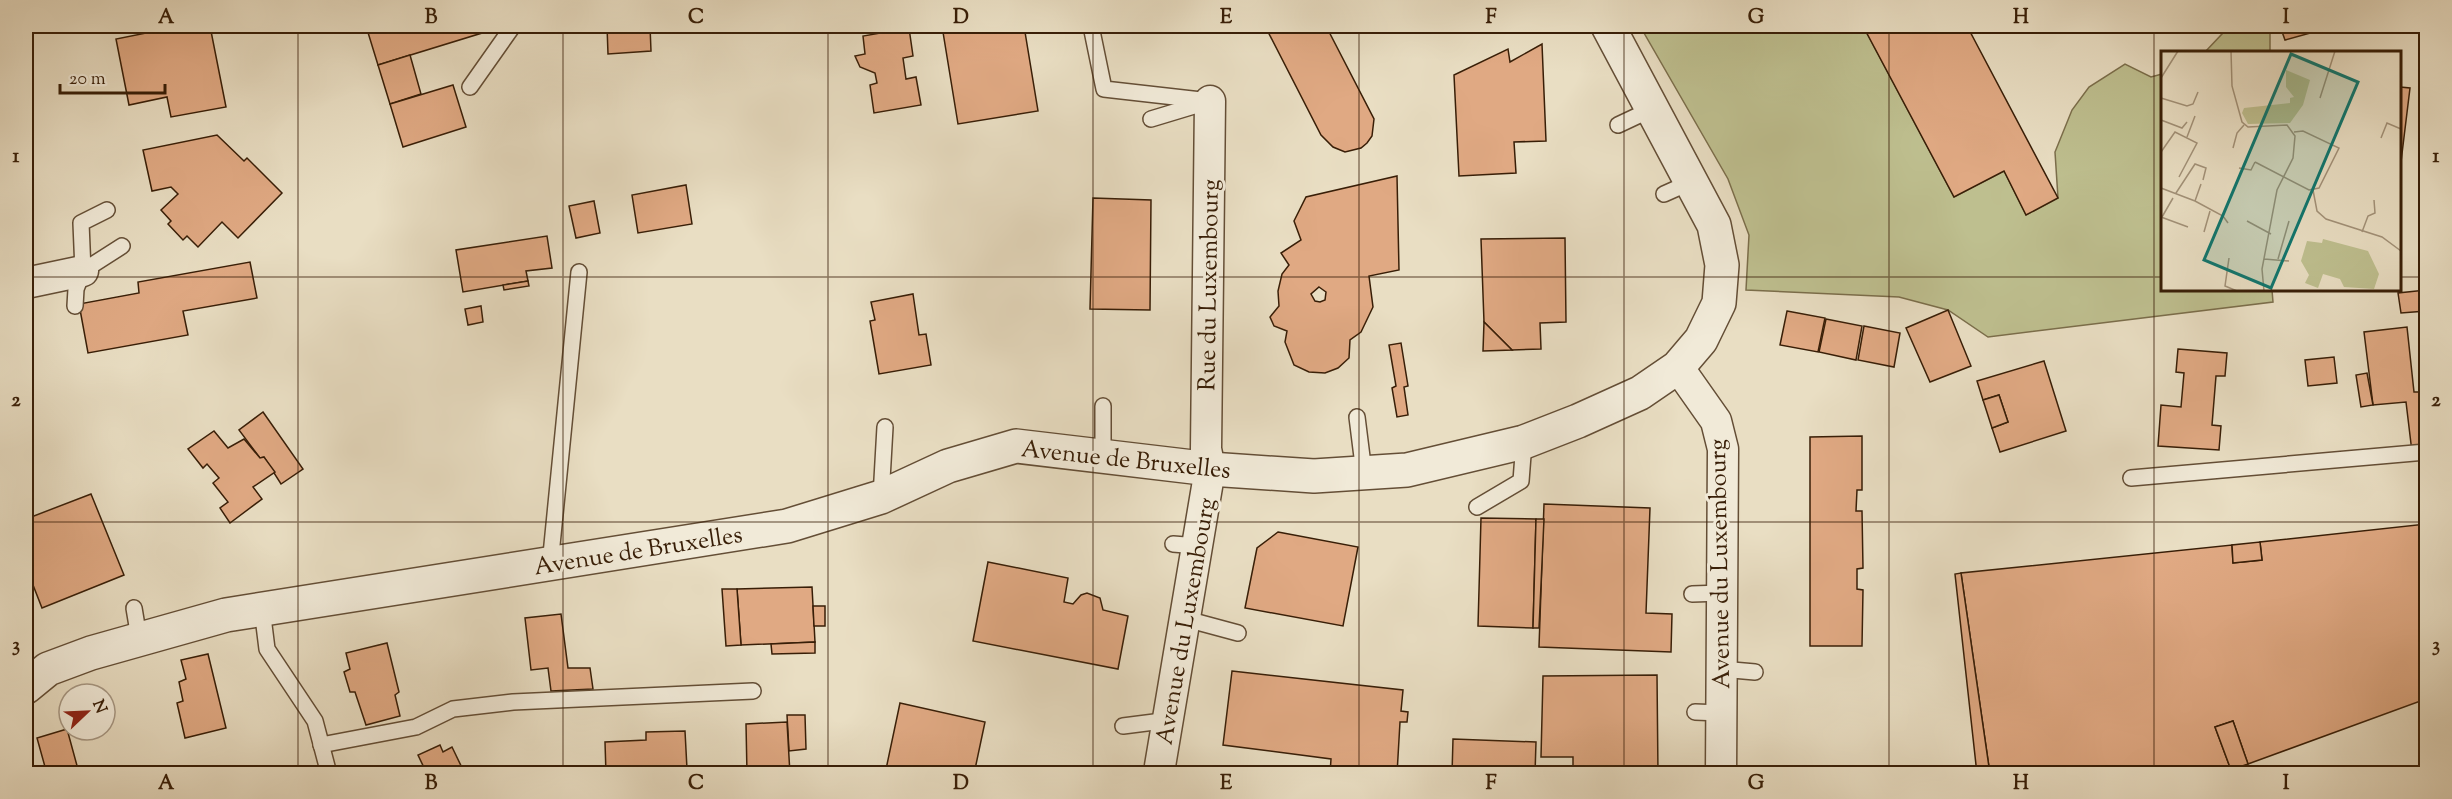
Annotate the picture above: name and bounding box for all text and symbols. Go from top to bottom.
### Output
text: A [158,4,175,33]
text: B [425,4,438,33]
text: C [688,4,704,33]
text: D [953,4,969,33]
text: E [1220,4,1233,33]
text: F [1485,4,1497,33]
text: G [1748,4,1765,33]
text: H [2013,4,2029,33]
text: I [2283,4,2290,33]
inset map [2161,51,2401,291]
scale bar [60,57,165,95]
text: 20 m [69,67,106,93]
text: 1 [13,143,20,172]
text: 1 [2433,143,2440,172]
street label: Rue du Luxembourg [1191,179,1229,391]
text: 2 [11,387,21,416]
text: 2 [2431,387,2441,416]
street label: Avenue de Bruxelles [1019,433,1232,489]
street label: Avenue du Luxembourg [1702,438,1740,689]
street label: Avenue du Luxembourg [1148,495,1225,748]
street label: Avenue de Bruxelles [532,519,745,585]
text: 3 [12,632,20,661]
text: 3 [2432,632,2440,661]
north arrow [57,682,117,742]
text: N [85,697,112,718]
text: A [158,770,175,799]
text: B [425,770,438,799]
text: C [688,770,704,799]
text: D [953,770,969,799]
text: E [1220,770,1233,799]
text: F [1485,770,1497,799]
text: G [1748,770,1765,799]
text: H [2013,770,2029,799]
text: I [2283,770,2290,799]

